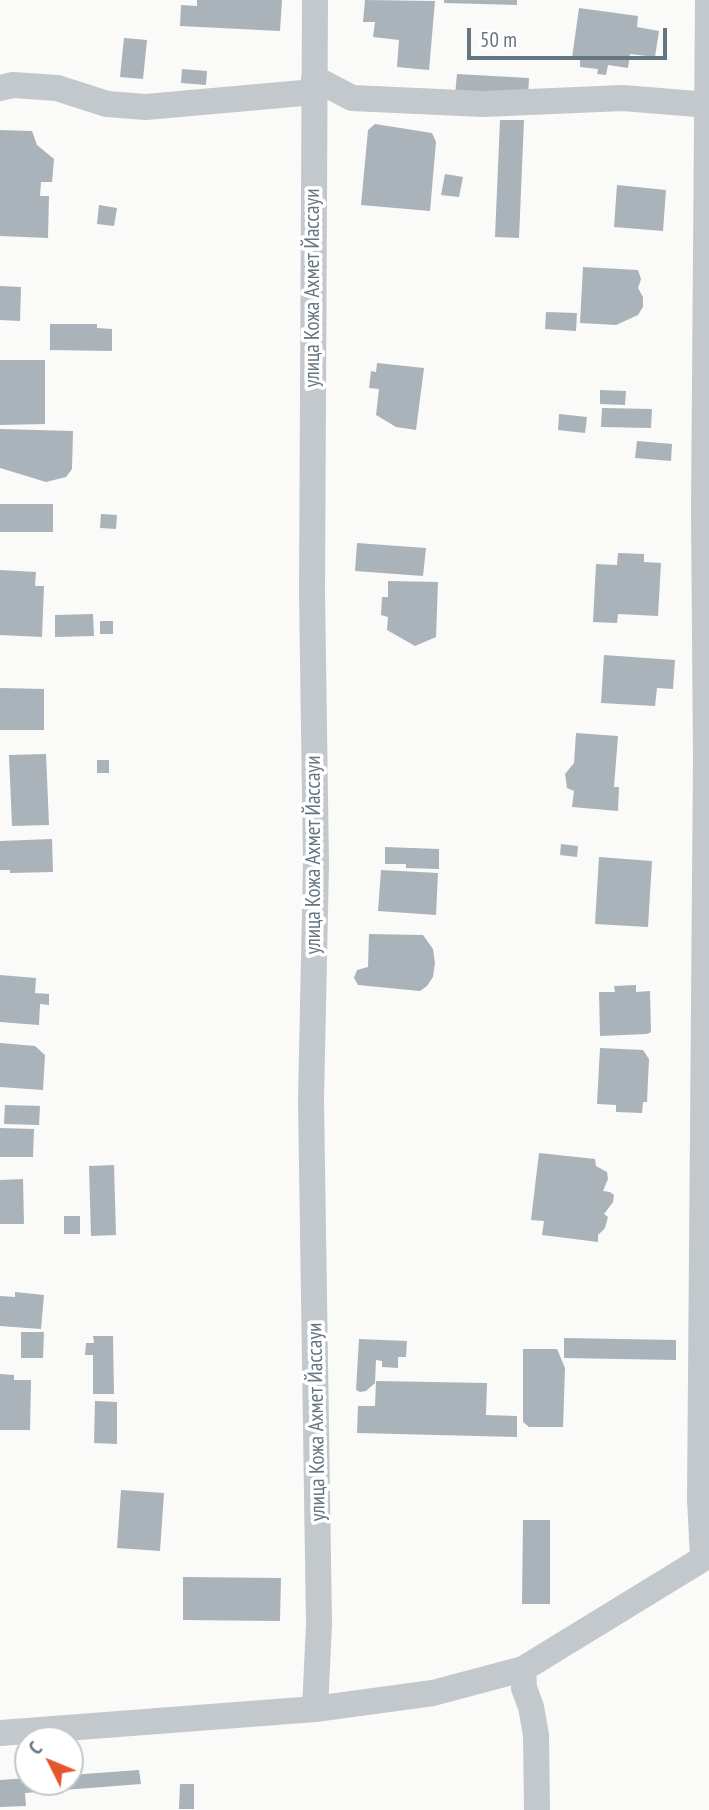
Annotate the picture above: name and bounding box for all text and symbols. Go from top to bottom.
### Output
scale bar [471,14,670,58]
text: 50 m [480,26,517,53]
street label: улица Кожа Ахмет Йассауи [300,189,326,387]
street label: улица Кожа Ахмет Йассауи [301,756,327,954]
street label: улица Кожа Ахмет Йассауи [303,1322,331,1522]
north arrow [14,1726,84,1796]
text: С [23,1737,47,1759]

